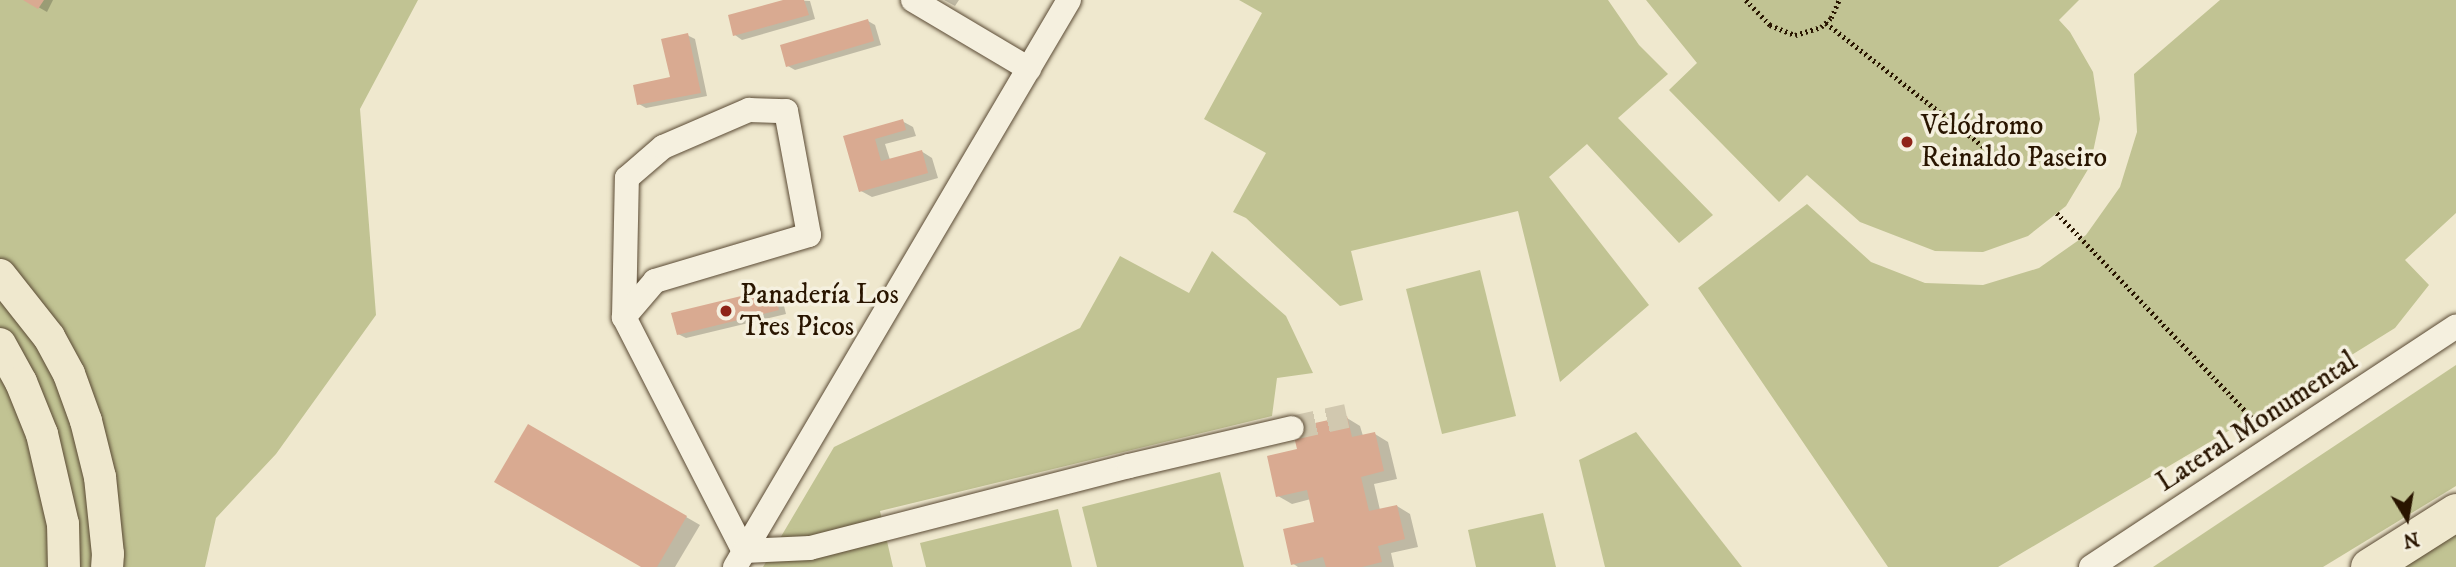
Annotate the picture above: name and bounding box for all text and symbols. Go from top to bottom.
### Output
place label: Velódromo Reinaldo Paseiro [1921,109,2107,175]
marker: Velódromo Reinaldo Paseiro [1899,134,1915,150]
place label: Panadería Los Tres Picos [740,278,899,344]
marker: Panadería Los Tres Picos [718,303,734,319]
street label: Lateral Monumental [2150,345,2364,499]
north arrow [2372,483,2442,553]
text: N [2401,526,2421,552]

